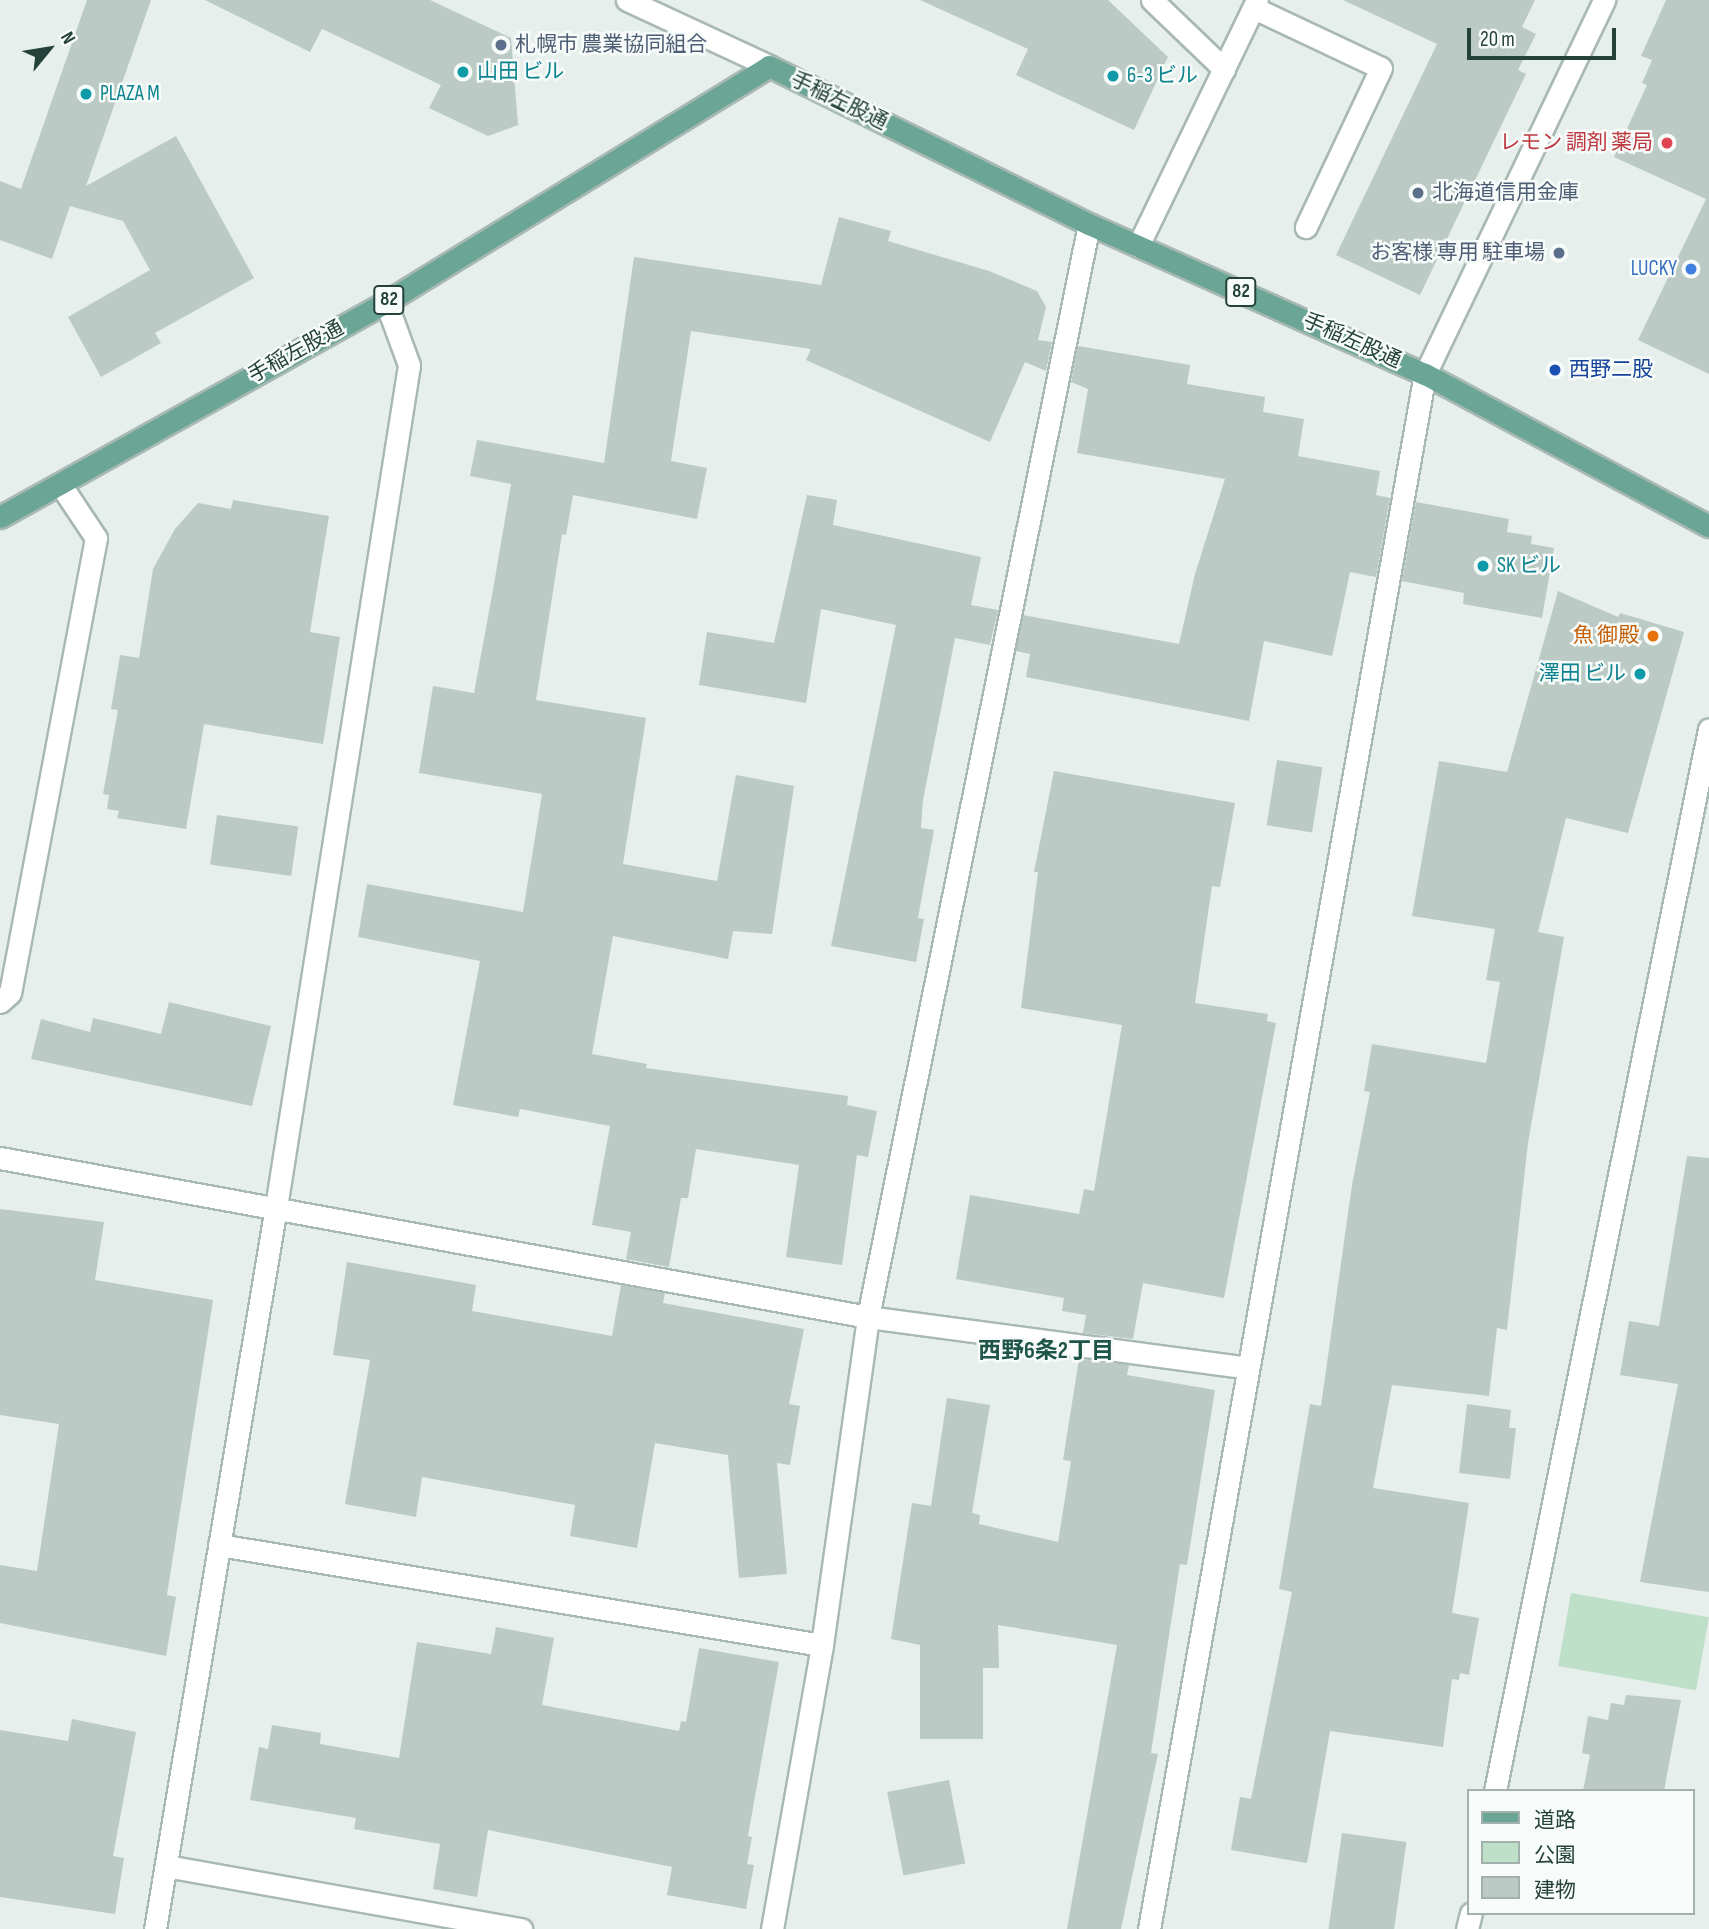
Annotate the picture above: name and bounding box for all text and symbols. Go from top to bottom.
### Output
north arrow [14,14,84,84]
scale bar [1471,14,1620,58]
text: 20 m [1480,27,1515,52]
text: N [55,28,80,48]
place label: 札幌市 農業協同組合 [515,32,707,58]
marker: 札幌市 農業協同組合 [493,37,509,53]
place label: 山田 ビル [477,59,564,85]
place label: 6-3 ビル [1127,63,1198,89]
marker: 山田 ビル [455,64,471,80]
street label: 手稲左股通 [786,67,892,135]
marker: 6-3 ビル [1105,68,1121,84]
place label: PLAZA M [100,81,160,107]
marker: PLAZA M [78,86,94,102]
place label: レモン 調剤 薬局 [1499,130,1653,156]
marker: レモン 調剤 薬局 [1659,135,1675,151]
place label: 北海道信用金庫 [1432,180,1579,206]
marker: 北海道信用金庫 [1410,185,1426,201]
place label: お客様 専用 駐車場 [1370,240,1545,266]
marker: お客様 専用 駐車場 [1551,245,1567,261]
place label: LUCKY [1631,256,1677,282]
marker: LUCKY [1683,261,1699,277]
road number: 82 [1225,276,1257,308]
road number: 82 [373,284,405,316]
street label: 手稲左股通 [1299,308,1405,374]
street label: 手稲左股通 [244,316,348,388]
place label: 西野二股 [1569,357,1653,383]
marker: 西野二股 [1547,362,1563,378]
place label: SK ビル [1497,553,1561,579]
marker: SK ビル [1475,558,1491,574]
place label: 魚 御殿 [1573,623,1639,649]
marker: 魚 御殿 [1645,628,1661,644]
place label: 澤田 ビル [1539,661,1626,687]
marker: 澤田 ビル [1632,666,1648,682]
district label: 西野6条2丁目 [978,1337,1114,1365]
legend [1468,1789,1695,1915]
text: 道路 [1534,1808,1576,1833]
text: 公園 [1534,1843,1576,1868]
text: 建物 [1534,1878,1576,1903]

